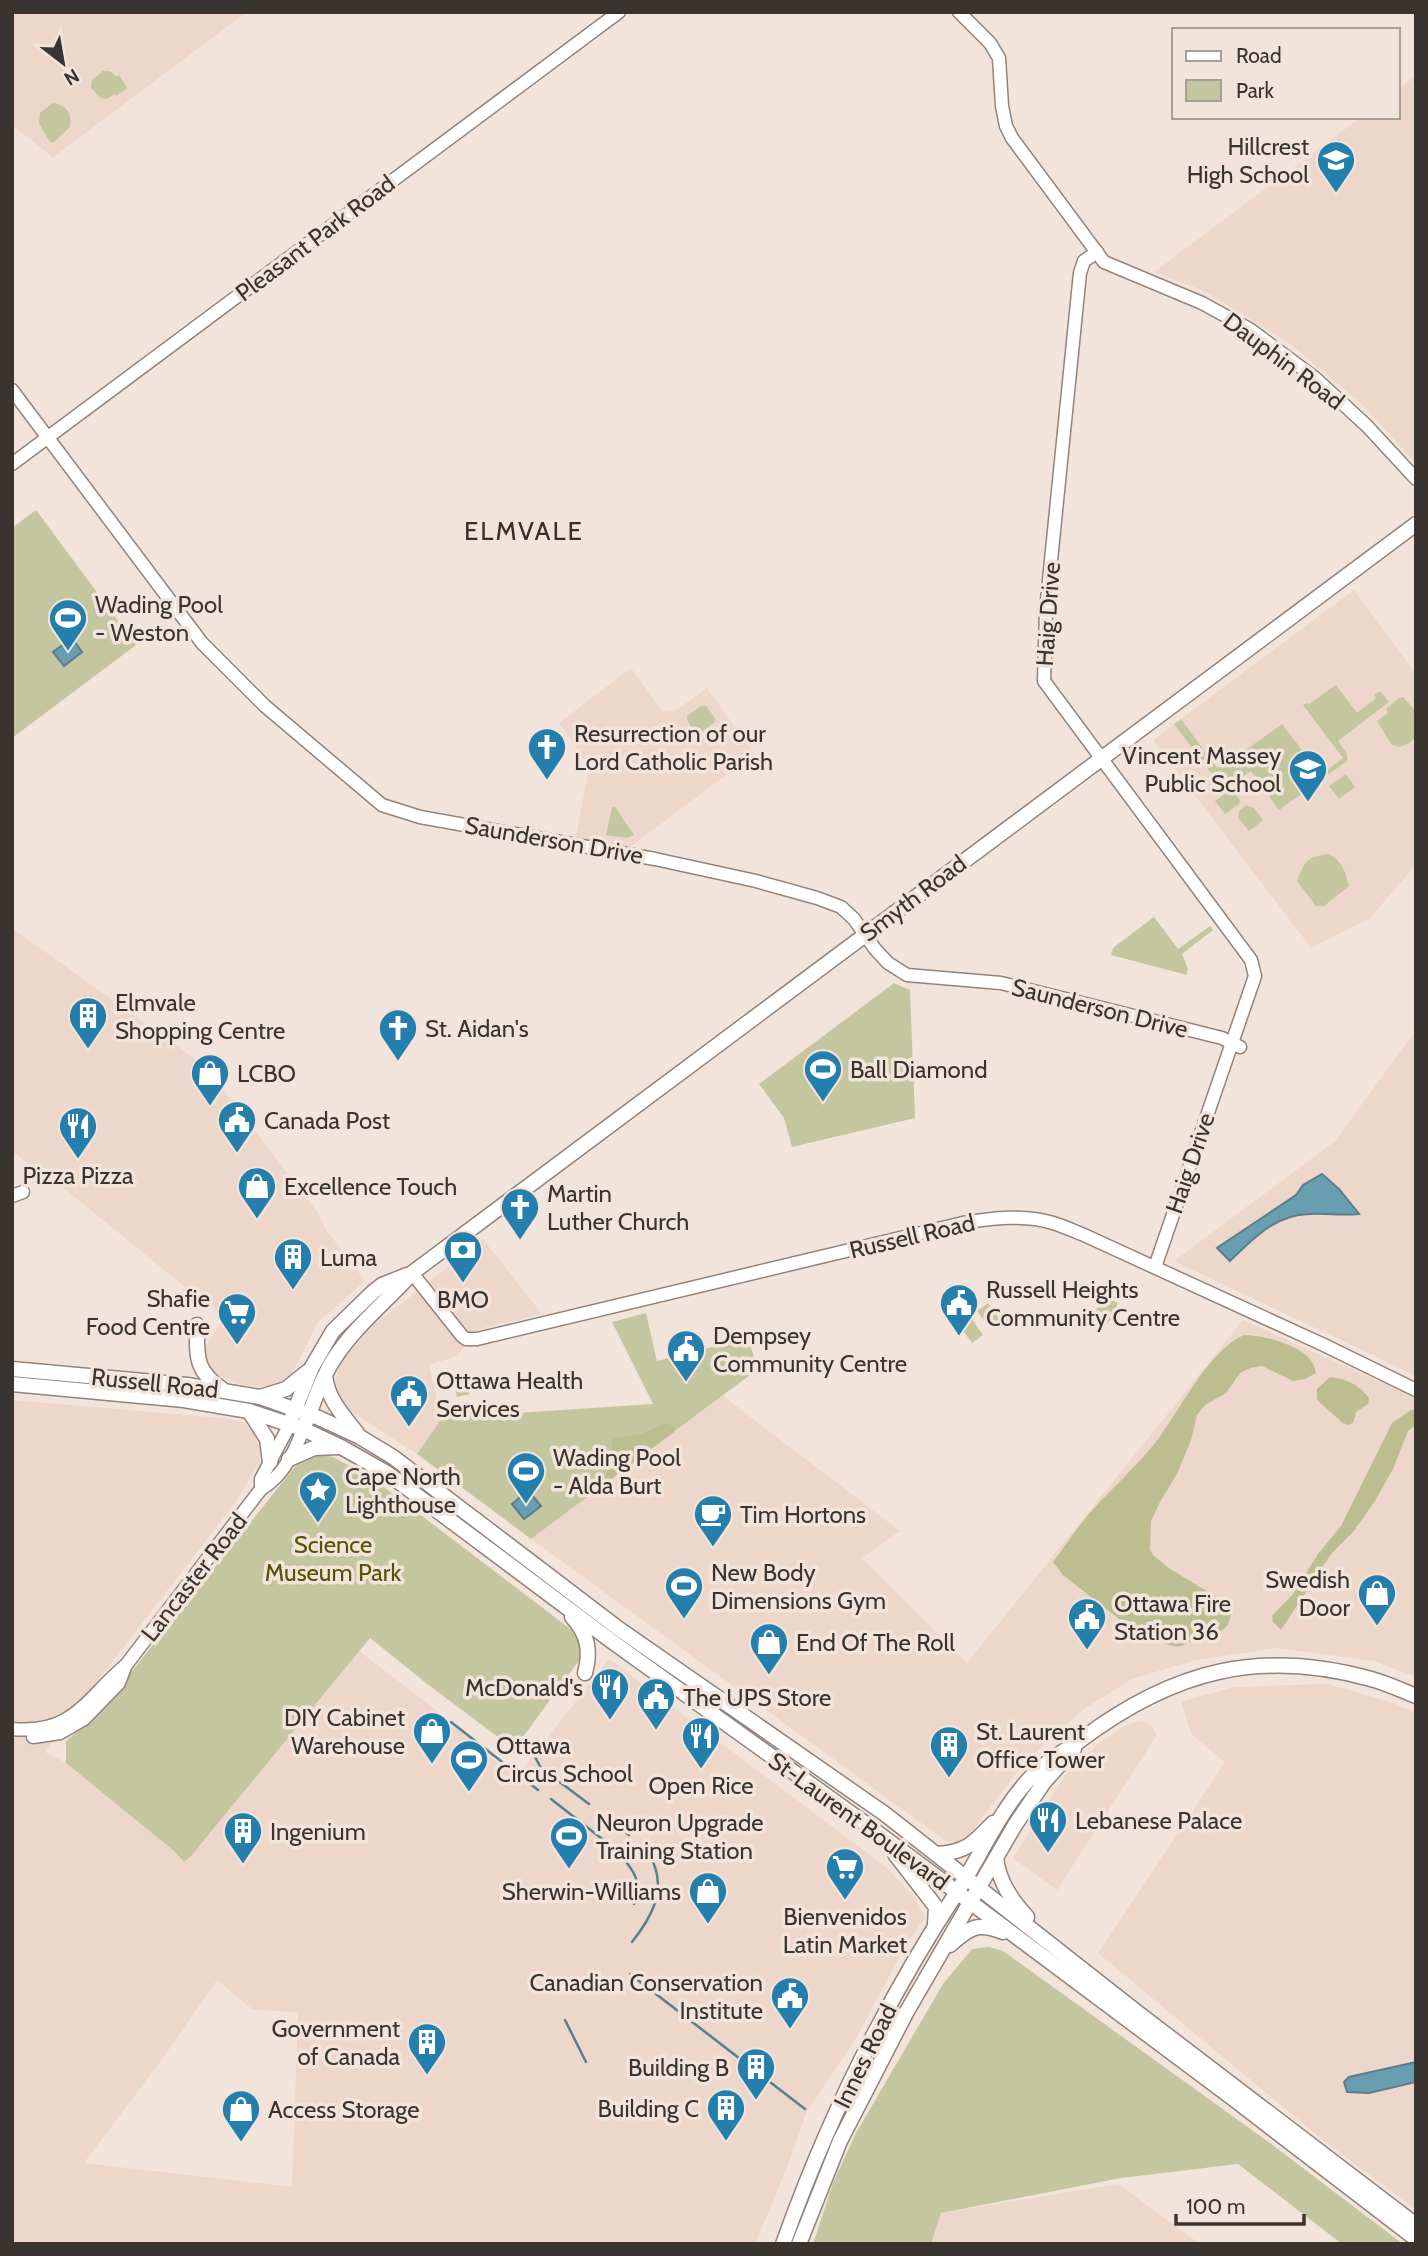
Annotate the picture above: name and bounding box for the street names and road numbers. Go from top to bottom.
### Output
street label: Pleasant Park Road [230,169,400,307]
street label: Dauphin Road [1218,306,1350,416]
street label: Haig Drive [1030,561,1066,667]
street label: Saunderson Drive [463,810,645,870]
street label: Smyth Road [854,849,972,947]
street label: Saunderson Drive [1009,972,1191,1044]
street label: Haig Drive [1159,1109,1221,1217]
street label: Russell Road [847,1208,977,1264]
street label: Russell Road [90,1362,220,1404]
street label: Lancaster Road [135,1507,253,1647]
street label: St-Laurent Boulevard [763,1746,955,1896]
street label: Innes Road [827,1999,903,2113]

